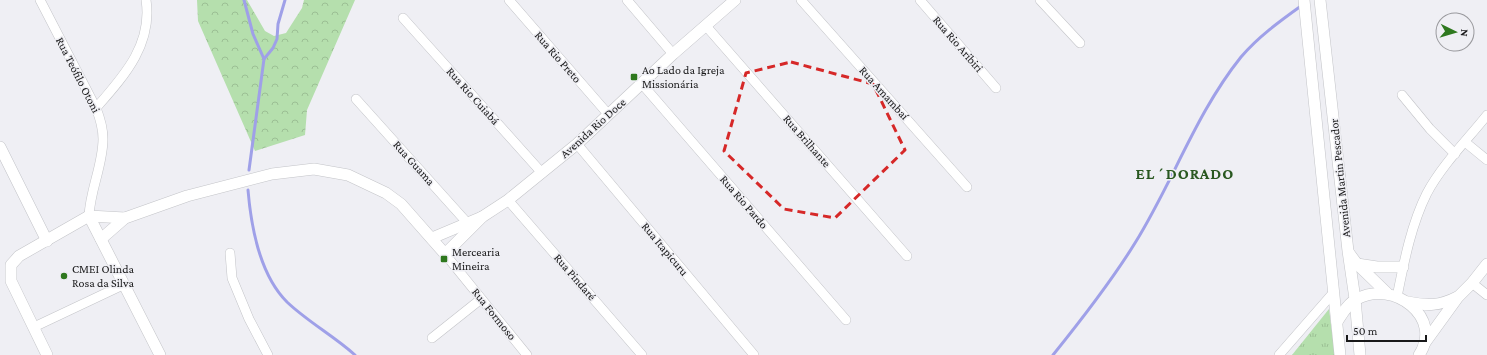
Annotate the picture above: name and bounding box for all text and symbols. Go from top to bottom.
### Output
north arrow [1435,12,1475,52]
street label: Rua Rio Aribiri [930,13,986,75]
street label: Rua Rio Preto [532,28,584,86]
text: N [1459,29,1471,38]
street label: Rua Teófilo Otoni [53,35,103,115]
place label: Ao Lado da Igreja Missionária [642,63,725,91]
street label: Rua Amambaí [856,63,912,123]
street label: Rua Rio Cuiabá [444,64,503,128]
marker: Ao Lado da Igreja Missionária [629,72,639,82]
street label: Avenida Rio Doce [557,95,629,161]
street label: Rua Brilhante [780,112,834,170]
street label: Avenida Martin Pescador [1327,117,1353,238]
street label: Rua Guama [390,138,438,189]
district label: EL´DORADO [1136,165,1234,182]
street label: Rua Rio Pardo [717,172,771,232]
street label: Rua Itapicuru [639,220,692,279]
place label: Mercearia Mineira [452,245,500,273]
street label: Rua Pindaré [551,251,599,303]
marker: Mercearia Mineira [439,254,449,264]
place label: CMEI Olinda Rosa da Silva [72,262,135,290]
marker: CMEI Olinda Rosa da Silva [59,271,69,281]
street label: Rua Formoso [469,285,519,343]
scale bar [1347,317,1426,343]
text: 50 m [1353,324,1378,338]

